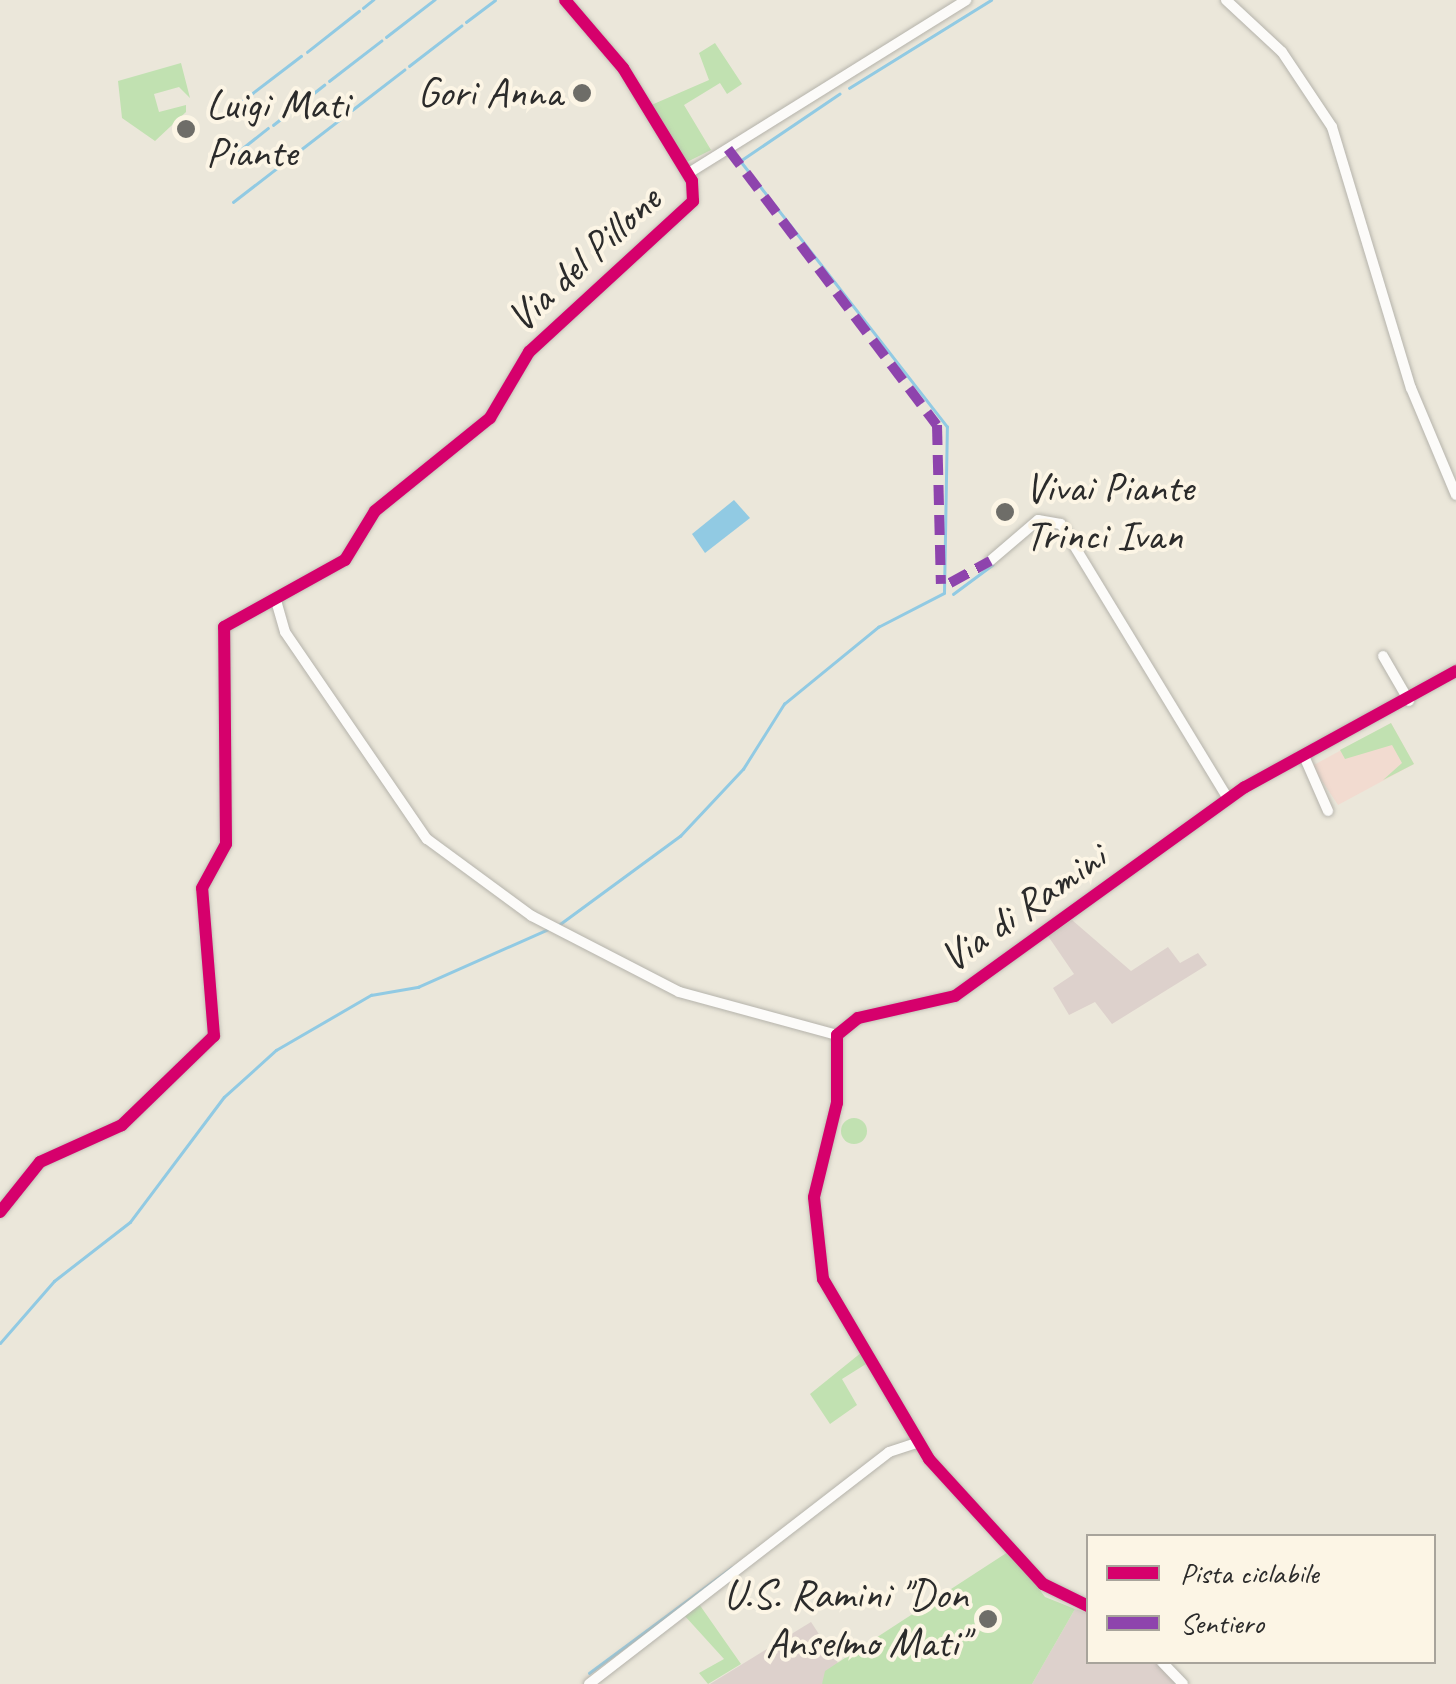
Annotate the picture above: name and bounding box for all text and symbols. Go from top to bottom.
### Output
place label: Gori Anna [417,68,562,118]
place label: Luigi Mati Piante [206,80,349,178]
marker: Gori Anna [571,82,593,104]
marker: Luigi Mati Piante [175,118,197,140]
street label: Via del Pillone [497,175,671,343]
place label: Vivai Piante Trinci Ivan [1025,463,1194,562]
marker: Vivai Piante Trinci Ivan [994,501,1016,523]
street label: Via di Ramini [931,833,1115,983]
legend [1086,1534,1436,1664]
text: Pista ciclabile [1180,1554,1318,1592]
place label: U.S. Ramini "Don Anselmo Mati" [723,1570,968,1668]
text: Sentiero [1180,1604,1264,1642]
marker: U.S. Ramini "Don Anselmo Mati" [977,1608,999,1630]

